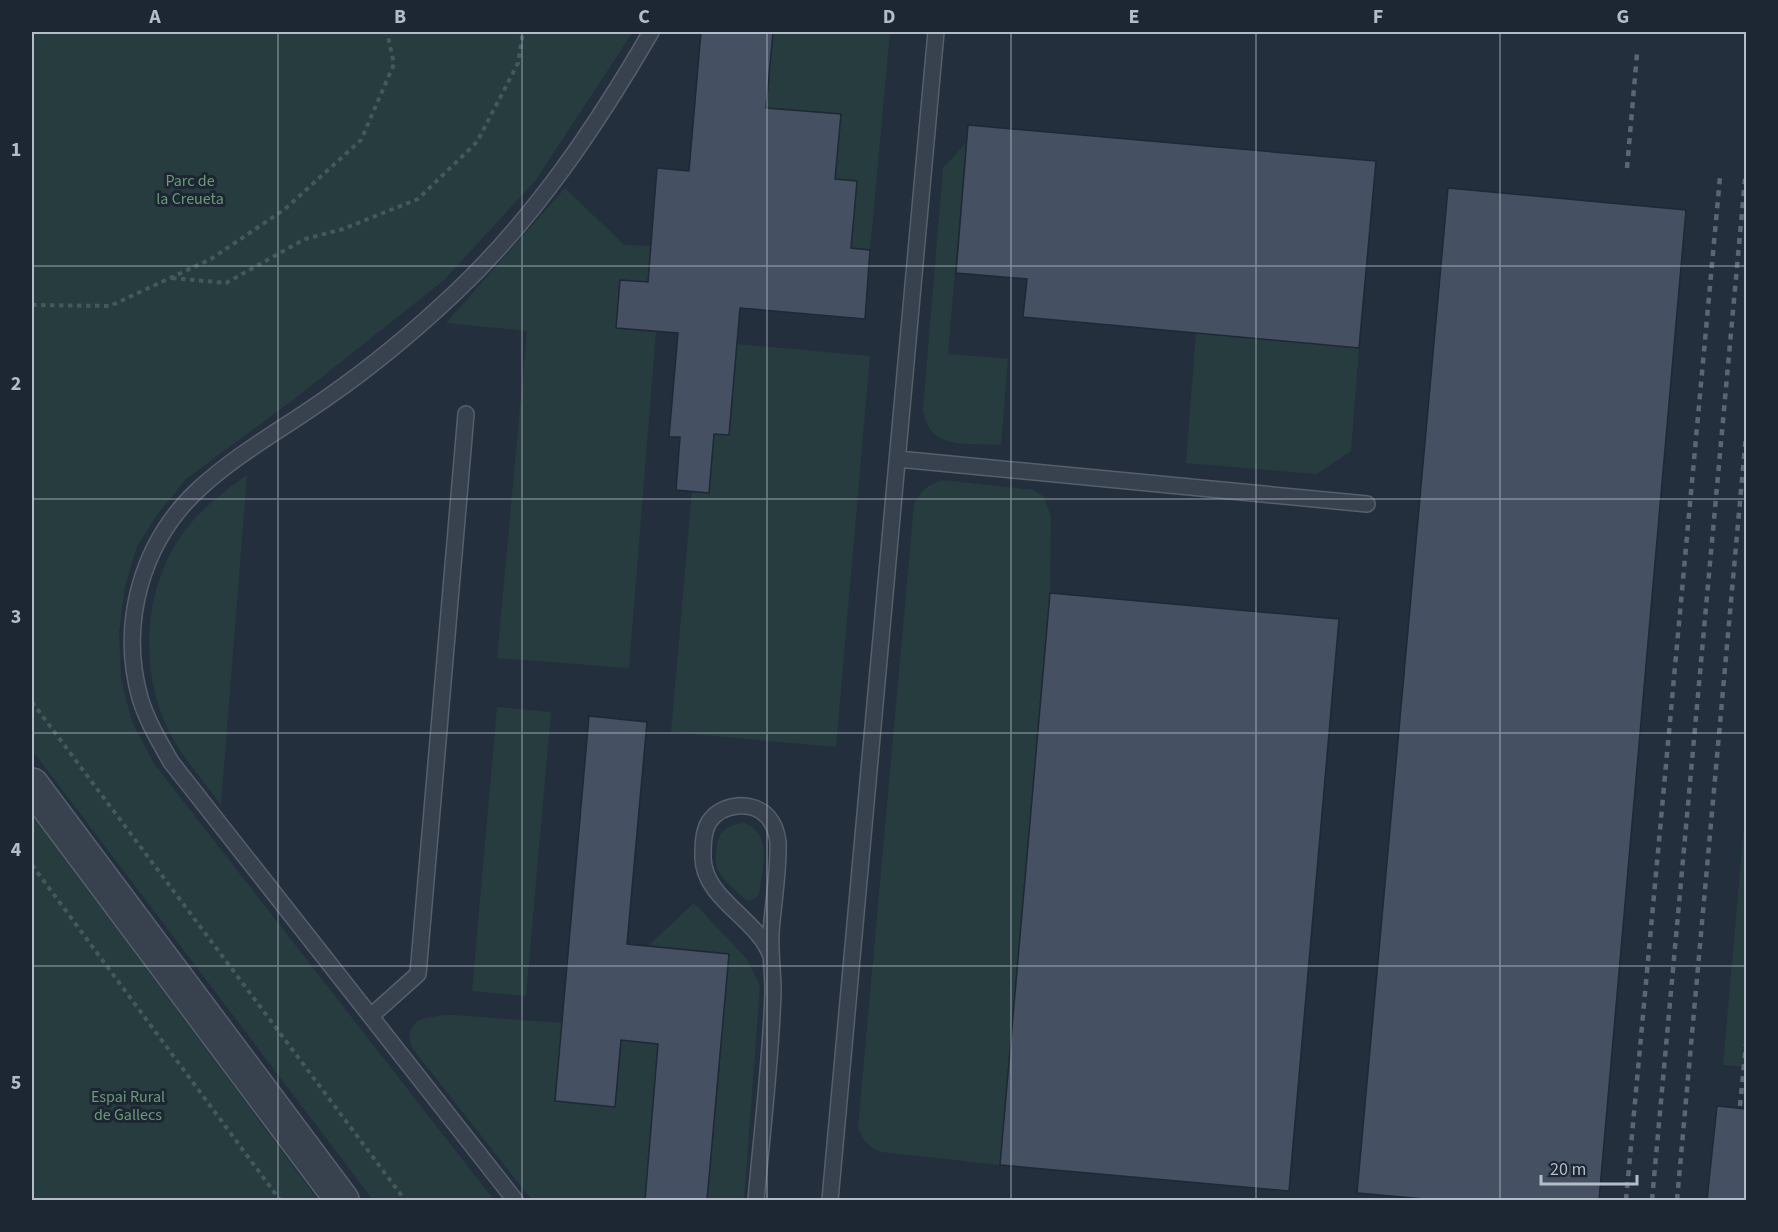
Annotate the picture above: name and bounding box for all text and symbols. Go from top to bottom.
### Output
text: A [148,3,161,31]
text: B [394,3,406,31]
text: C [638,3,650,31]
text: D [883,3,895,31]
text: E [1129,3,1139,31]
text: F [1373,3,1383,31]
text: G [1617,3,1629,31]
text: 1 [11,136,21,164]
park label: Parc de la Creueta [156,170,224,210]
text: 2 [11,370,21,398]
text: 3 [11,603,21,631]
text: 4 [11,836,22,864]
text: 5 [11,1069,21,1097]
park label: Espai Rural de Gallecs [91,1086,165,1126]
scale bar [1541,1148,1637,1186]
text: 20 m [1550,1157,1586,1182]

